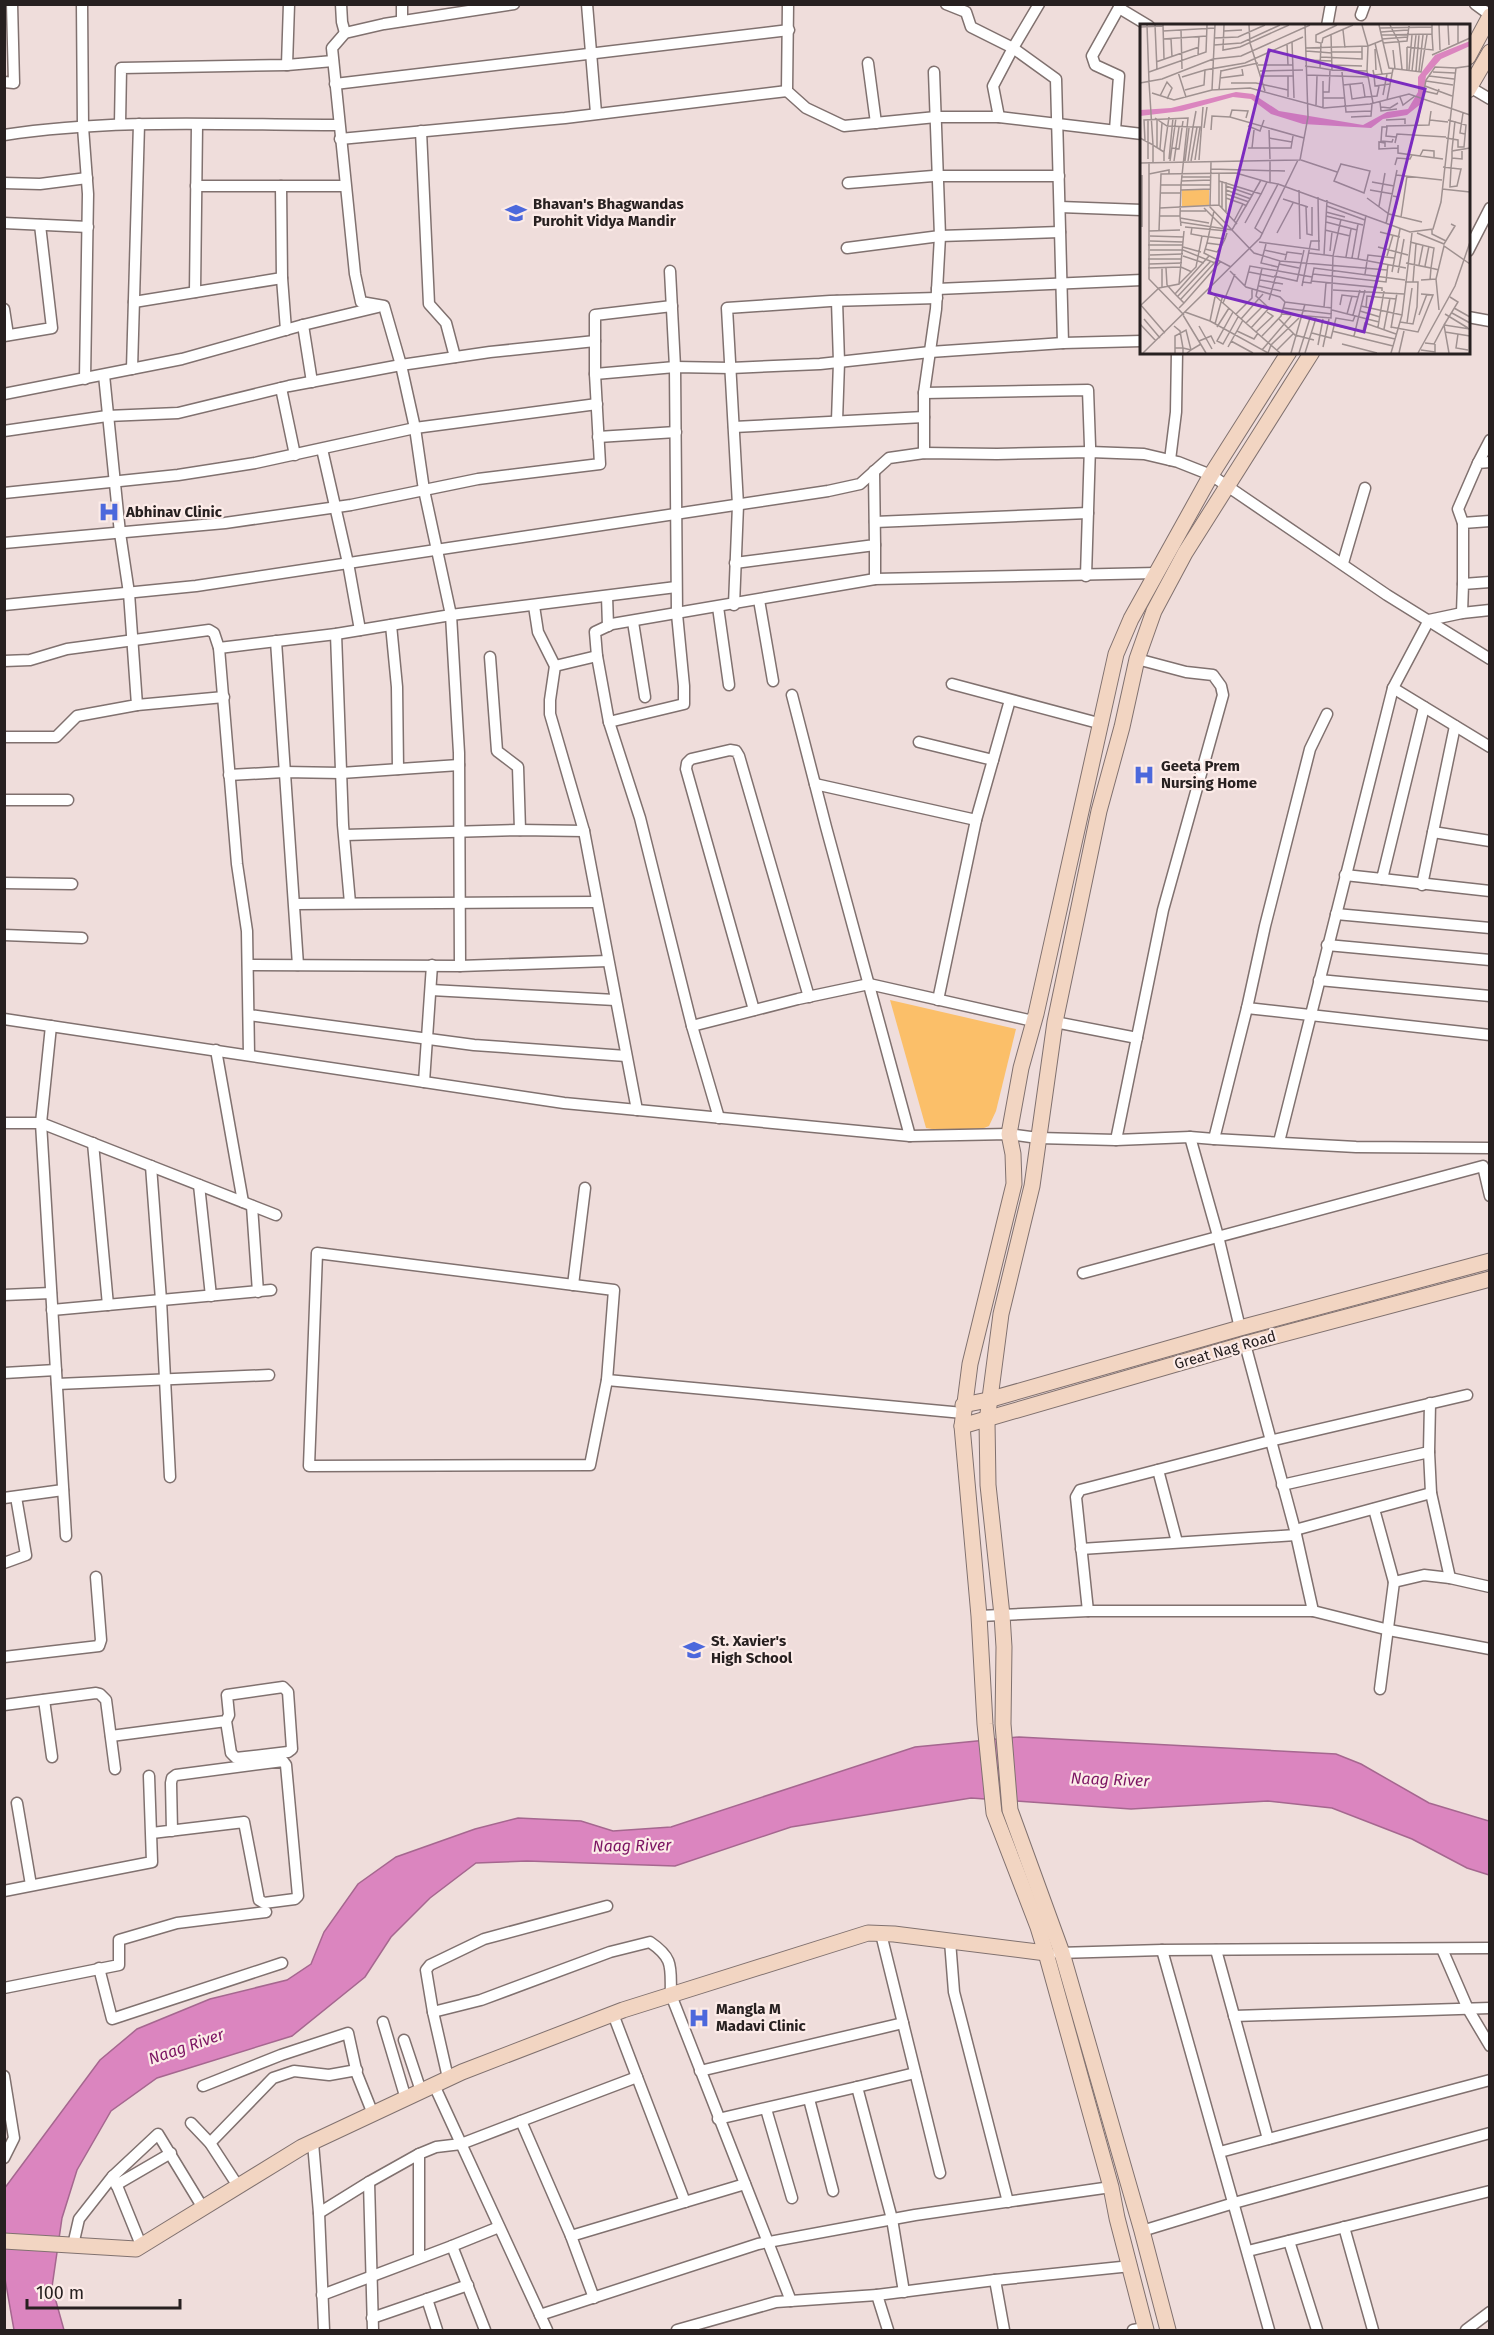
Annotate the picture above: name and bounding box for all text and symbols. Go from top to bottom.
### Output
inset map [1140,24,1470,354]
place label: Bhavan's Bhagwandas Purohit Vidya Mandir [533,195,684,230]
school or university icon: Bhavan's Bhagwandas Purohit Vidya Mandir [504,201,528,225]
hospital icon: Abhinav Clinic [97,500,121,524]
place label: Abhinav Clinic [125,503,223,521]
place label: Geeta Prem Nursing Home [1161,757,1257,792]
hospital icon: Geeta Prem Nursing Home [1132,763,1156,787]
street label: Great Nag Road [1172,1327,1278,1373]
place label: St. Xavier's High School [711,1632,793,1667]
school or university icon: St. Xavier's High School [682,1638,706,1662]
water label: Naag River [1070,1769,1150,1790]
water label: Naag River [593,1835,672,1856]
place label: Mangla M Madavi Clinic [716,2000,807,2035]
hospital icon: Mangla M Madavi Clinic [687,2006,711,2030]
water label: Naag River [146,2024,227,2068]
scale bar [27,2272,180,2310]
text: 100 m [36,2282,84,2304]

